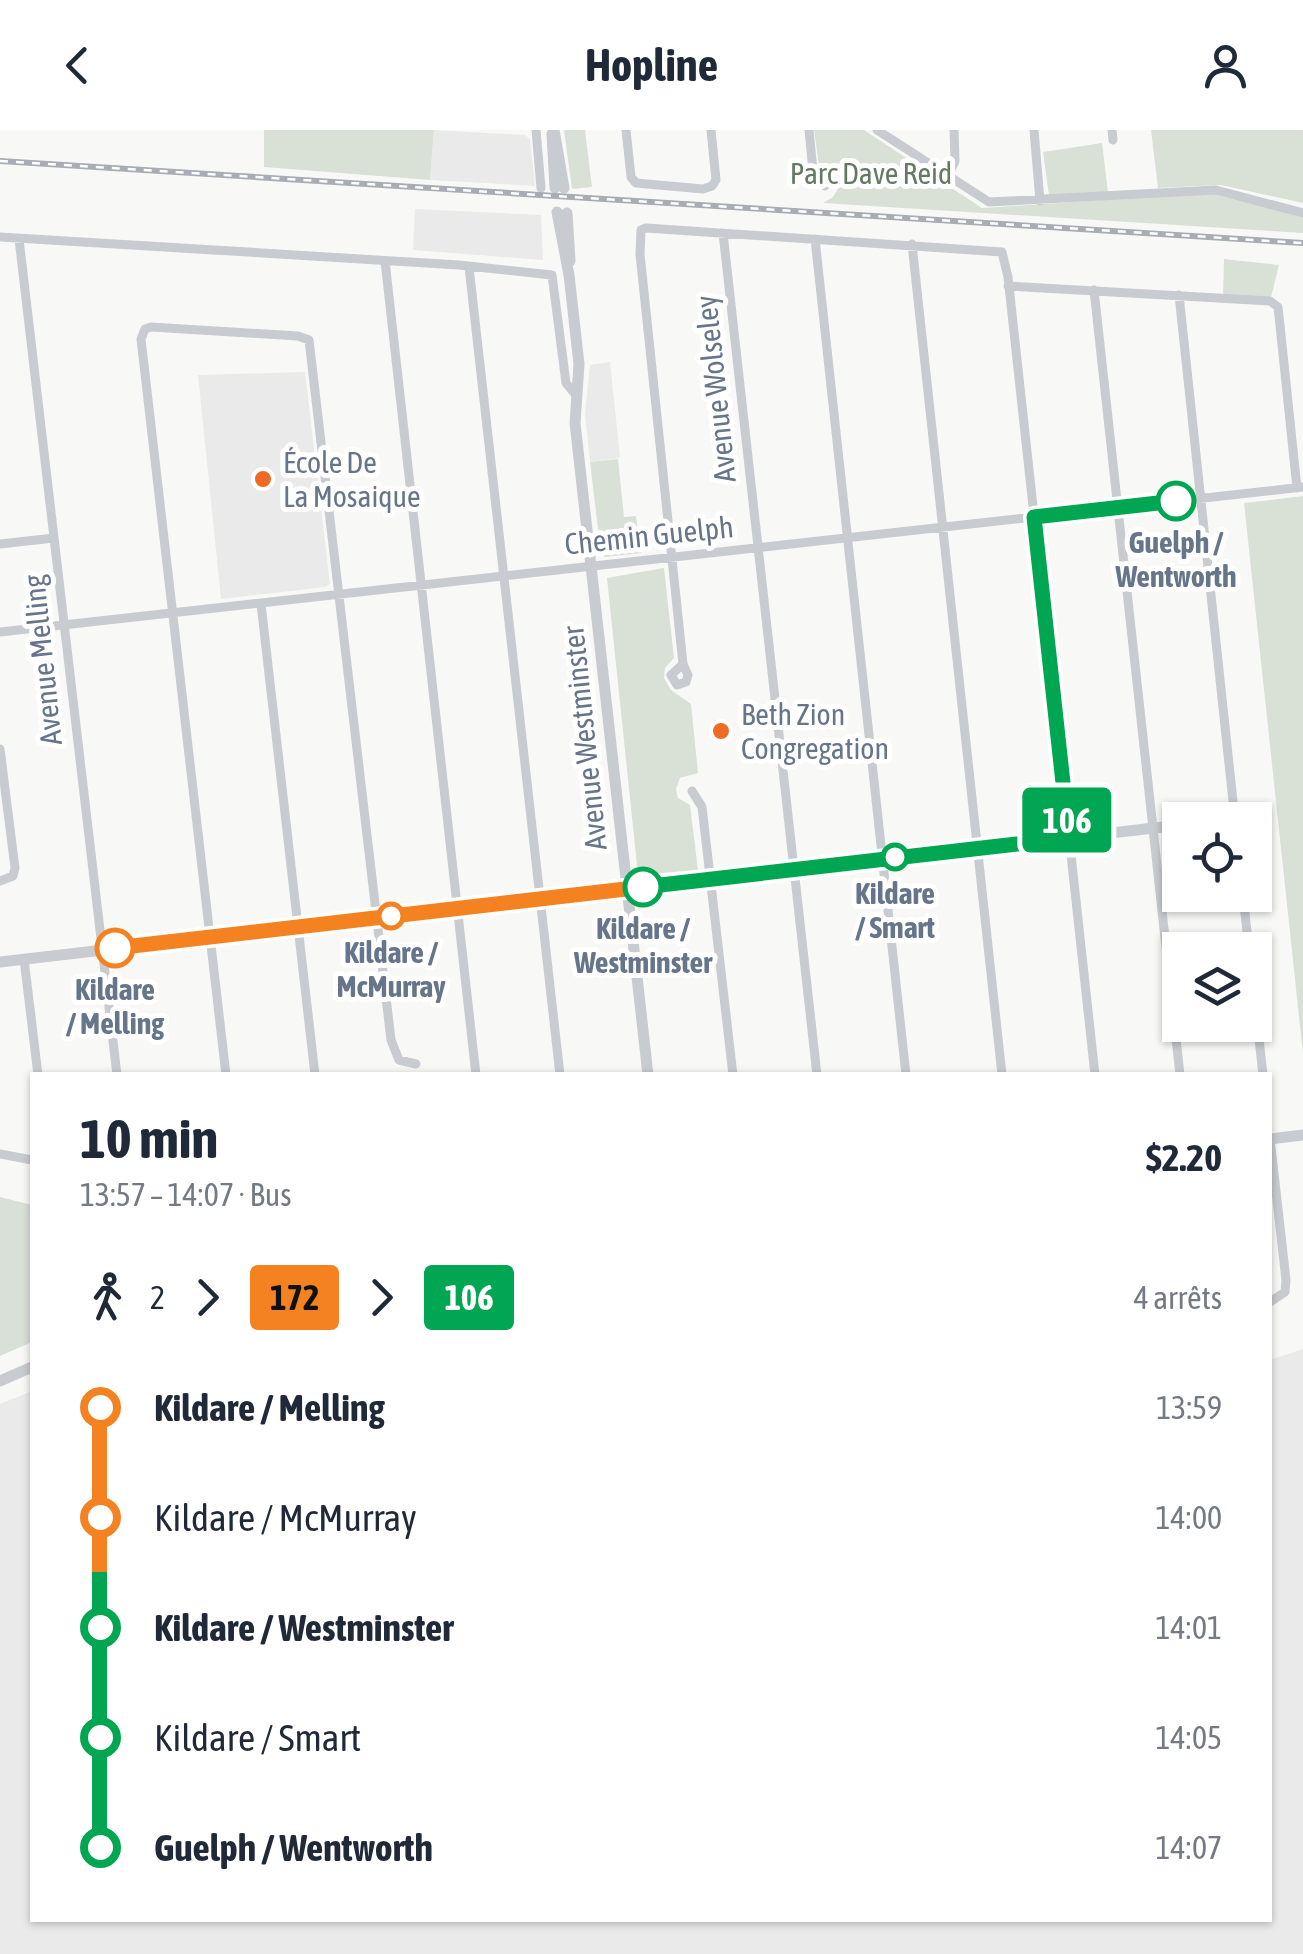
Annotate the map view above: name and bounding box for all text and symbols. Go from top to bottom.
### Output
icon: back [50,38,105,93]
icon: person [1198,38,1253,93]
text: Hopline [585,39,718,91]
park label: Parc Dave Reid [790,156,952,190]
street label: Avenue Wolseley [688,294,742,484]
place label: École De La Mosaique [283,445,421,513]
marker: École De La Mosaique [252,468,274,490]
marker: Guelph / Wentworth [1157,482,1195,520]
street label: Chemin Guelph [563,509,735,561]
place label: Guelph / Wentworth [1114,525,1237,593]
street label: Avenue Melling [16,573,68,747]
street label: Avenue Westminster [555,623,613,852]
place label: Beth Zion Congregation [741,697,889,765]
marker: Beth Zion Congregation [710,720,732,742]
line badge: 106 [1010,788,1124,852]
text: 106 [1042,800,1092,840]
map controls [1162,802,1272,1042]
button: locate [1162,802,1272,912]
marker: Kildare / Smart [882,844,908,870]
marker: Kildare / Westminster [624,868,662,906]
place label: Kildare / Smart [855,876,935,944]
marker: Kildare / McMurray [378,903,404,929]
place label: Kildare / Westminster [573,911,713,979]
marker: Kildare / Melling [96,929,134,967]
button: layers [1162,932,1272,1042]
place label: Kildare / McMurray [336,935,446,1003]
place label: Kildare / Melling [66,972,164,1040]
text: 10 min [80,1107,218,1170]
text: $2.20 [1146,1136,1222,1179]
text: 13:57 – 14:07 · Bus [80,1176,291,1213]
icon: walk [80,1270,135,1325]
icon: forward [180,1270,235,1325]
icon: forward [354,1270,409,1325]
text: 172 [270,1277,319,1317]
text: 106 [444,1277,494,1317]
text: 2 [150,1279,165,1316]
text: 4 arrêts [1134,1279,1222,1316]
text: Kildare / Melling [154,1386,385,1429]
text: 13:59 [1156,1389,1222,1426]
text: Kildare / McMurray [154,1496,417,1539]
text: 14:00 [1156,1499,1222,1536]
text: Kildare / Westminster [154,1606,453,1649]
text: 14:01 [1156,1609,1222,1646]
text: Kildare / Smart [154,1716,361,1759]
text: 14:05 [1156,1719,1222,1756]
text: Guelph / Wentworth [154,1826,433,1869]
text: 14:07 [1156,1829,1222,1866]

